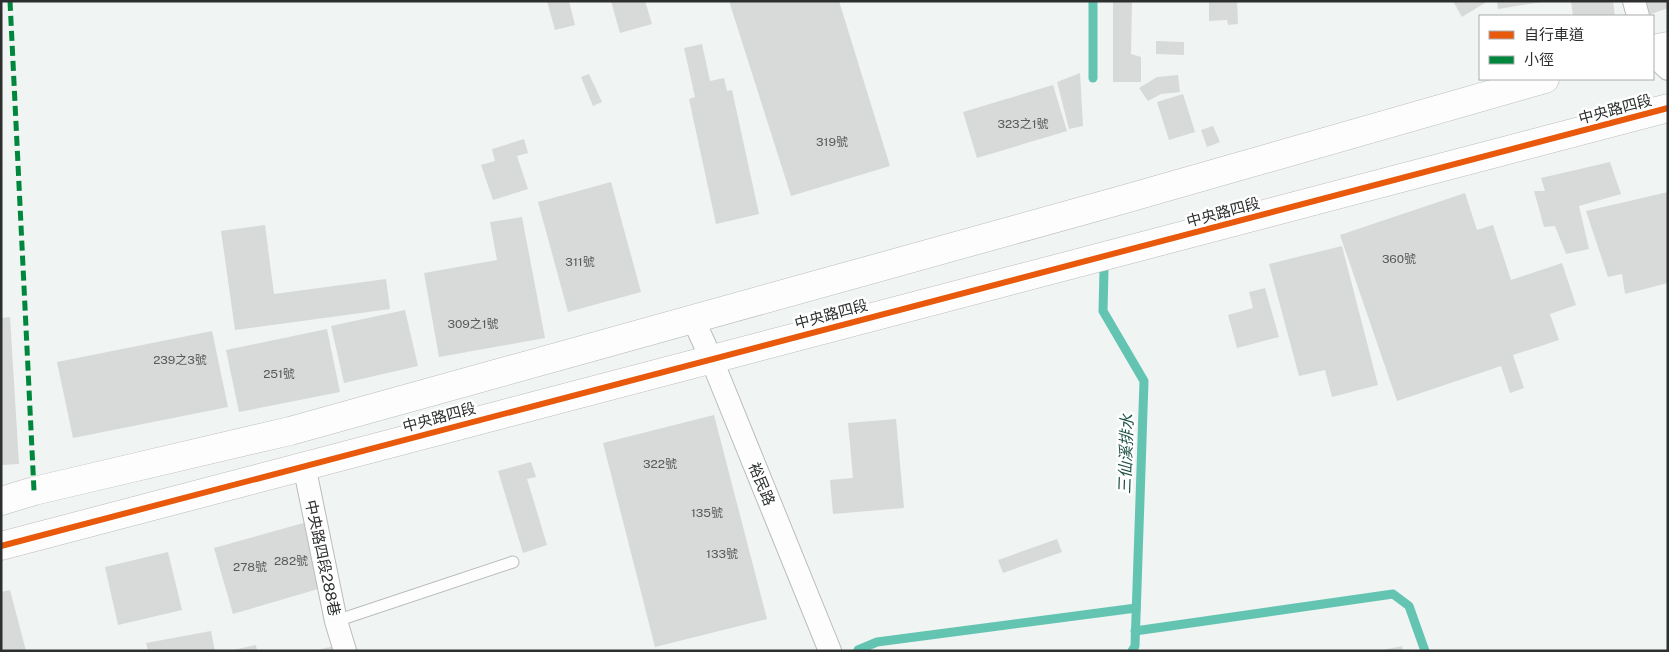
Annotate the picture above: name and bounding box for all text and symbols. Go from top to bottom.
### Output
legend [1479,15,1654,80]
text: 自行車道 [1524,26,1584,43]
text: 小徑 [1524,51,1554,68]
street label: 中央路四段 [1577,91,1653,127]
house number: 323之1號 [997,117,1049,131]
house number: 319號 [816,135,848,149]
street label: 中央路四段 [1185,194,1261,230]
house number: 360號 [1382,252,1416,266]
house number: 311號 [565,255,595,269]
street label: 中央路四段 [793,296,869,332]
house number: 309之1號 [447,317,499,331]
house number: 239之3號 [153,353,207,367]
house number: 251號 [263,367,295,381]
street label: 中央路四段 [401,399,477,435]
water label: 三仙溪排水 [1115,413,1137,494]
house number: 322號 [643,457,677,471]
street label: 裕民路 [746,460,778,508]
street label: 中央路四段288巷 [302,498,344,618]
house number: 135號 [691,506,723,520]
house number: 133號 [706,547,738,561]
house number: 282號 [274,554,308,568]
house number: 278號 [233,560,267,574]

